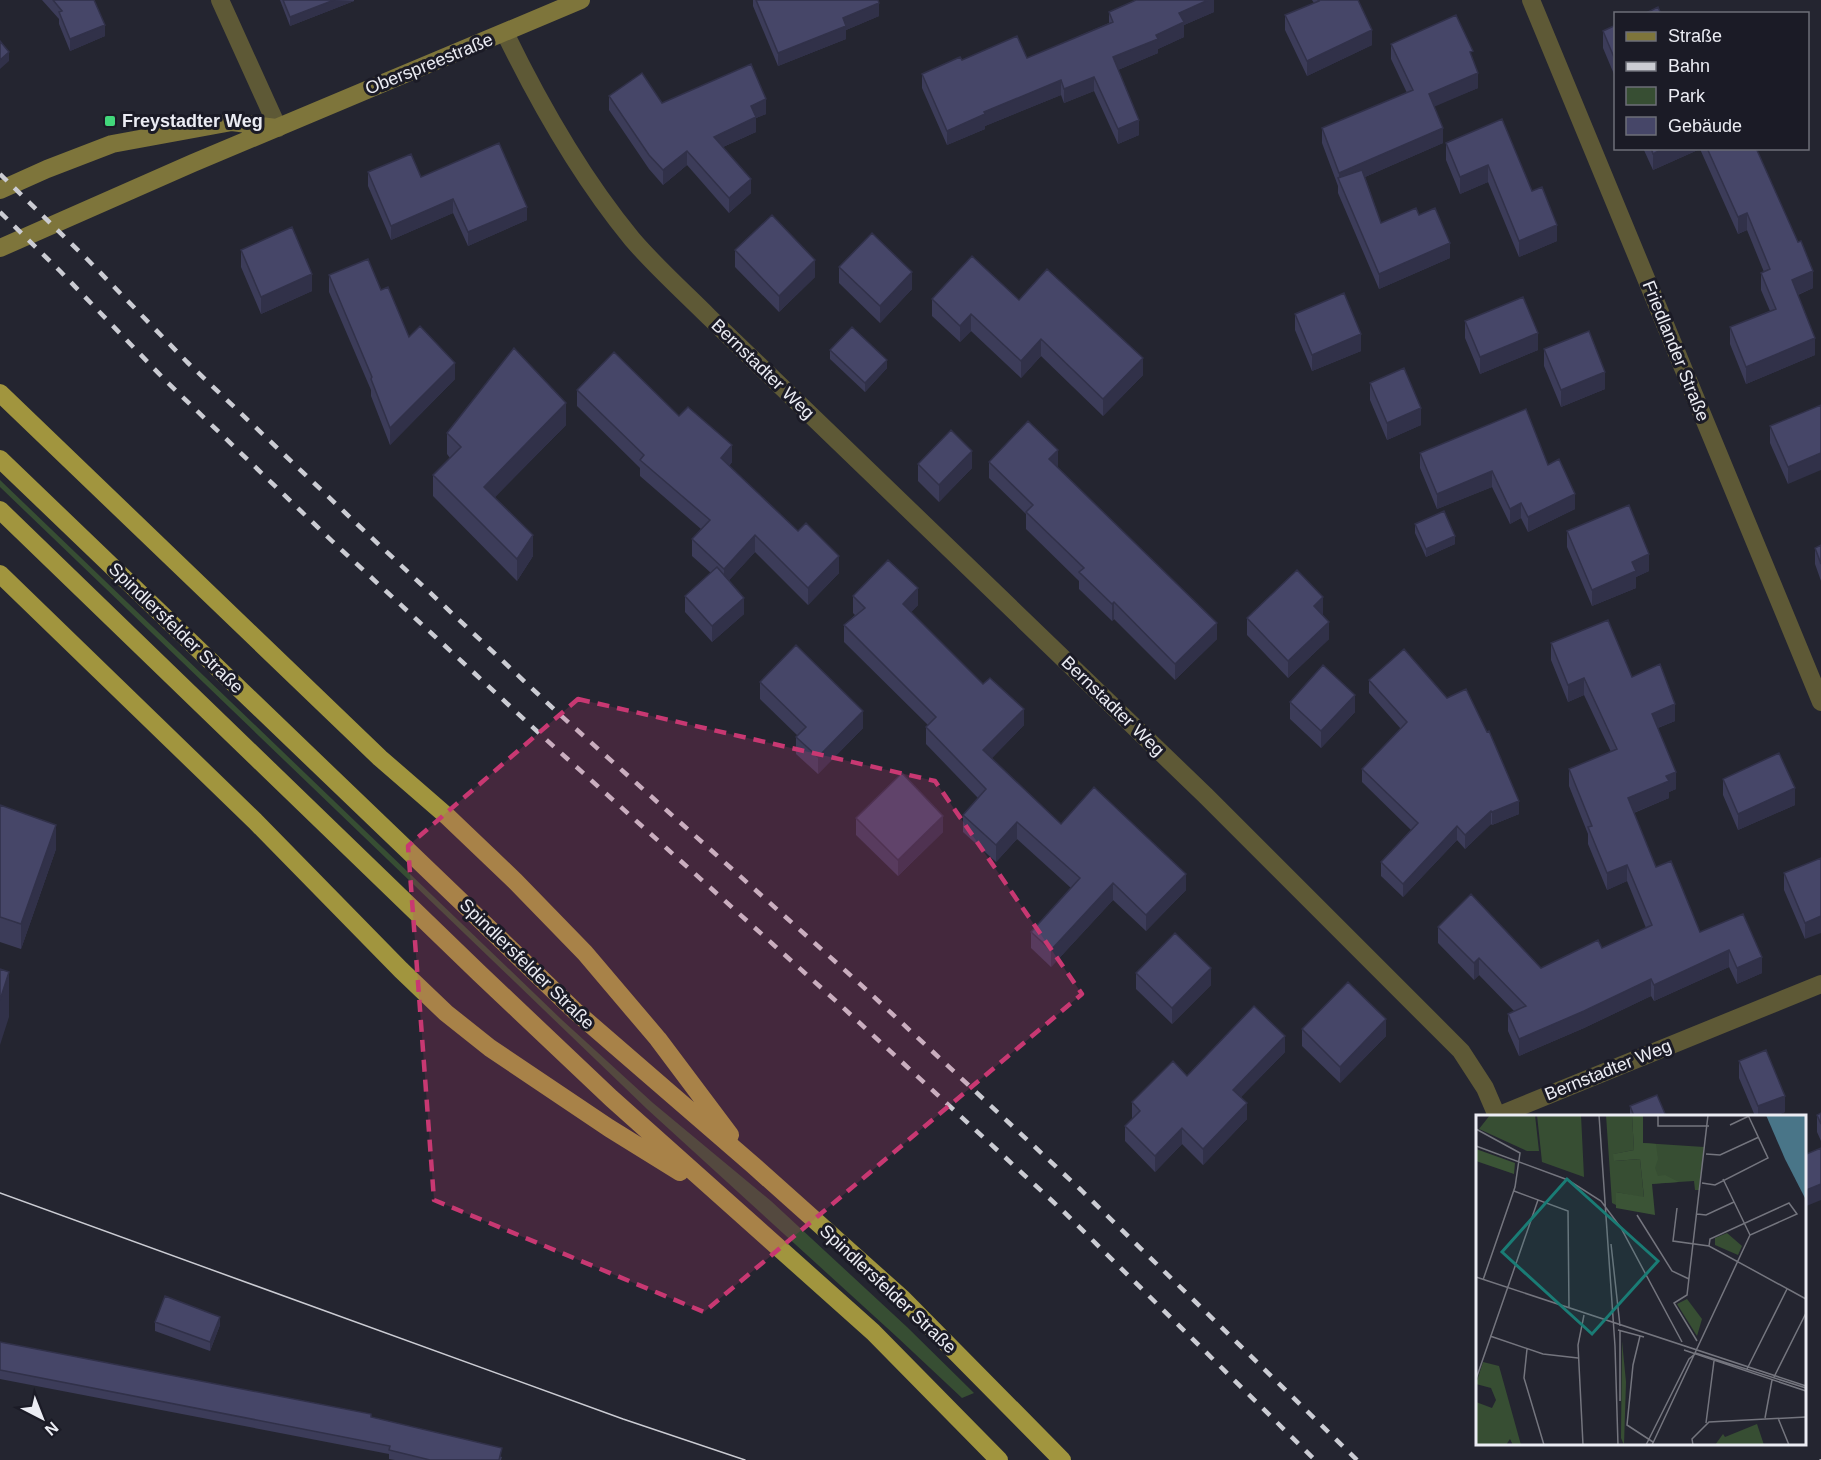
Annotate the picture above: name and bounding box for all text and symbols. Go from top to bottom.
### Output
legend [1614,12,1809,150]
text: Straße [1668,26,1722,46]
street label: Oberspreestraße [362,29,496,99]
text: Bahn [1668,56,1710,76]
text: Park [1668,86,1706,106]
place label: Freystadter Weg [122,111,263,131]
marker: Freystadter Weg [103,114,117,128]
text: Gebäude [1668,116,1742,136]
street label: Friedlander Straße [1639,278,1713,424]
street label: Bernstadter Weg [708,315,818,423]
street label: Spindlersfelder Straße [105,559,247,697]
street label: Bernstadter Weg [1058,652,1168,760]
street label: Spindlersfelder Straße [456,895,598,1033]
street label: Bernstadter Weg [1542,1035,1674,1105]
inset map [1476,1115,1806,1445]
street label: Spindlersfelder Straße [816,1221,960,1357]
north arrow [12,1388,72,1448]
text: N [42,1419,62,1439]

